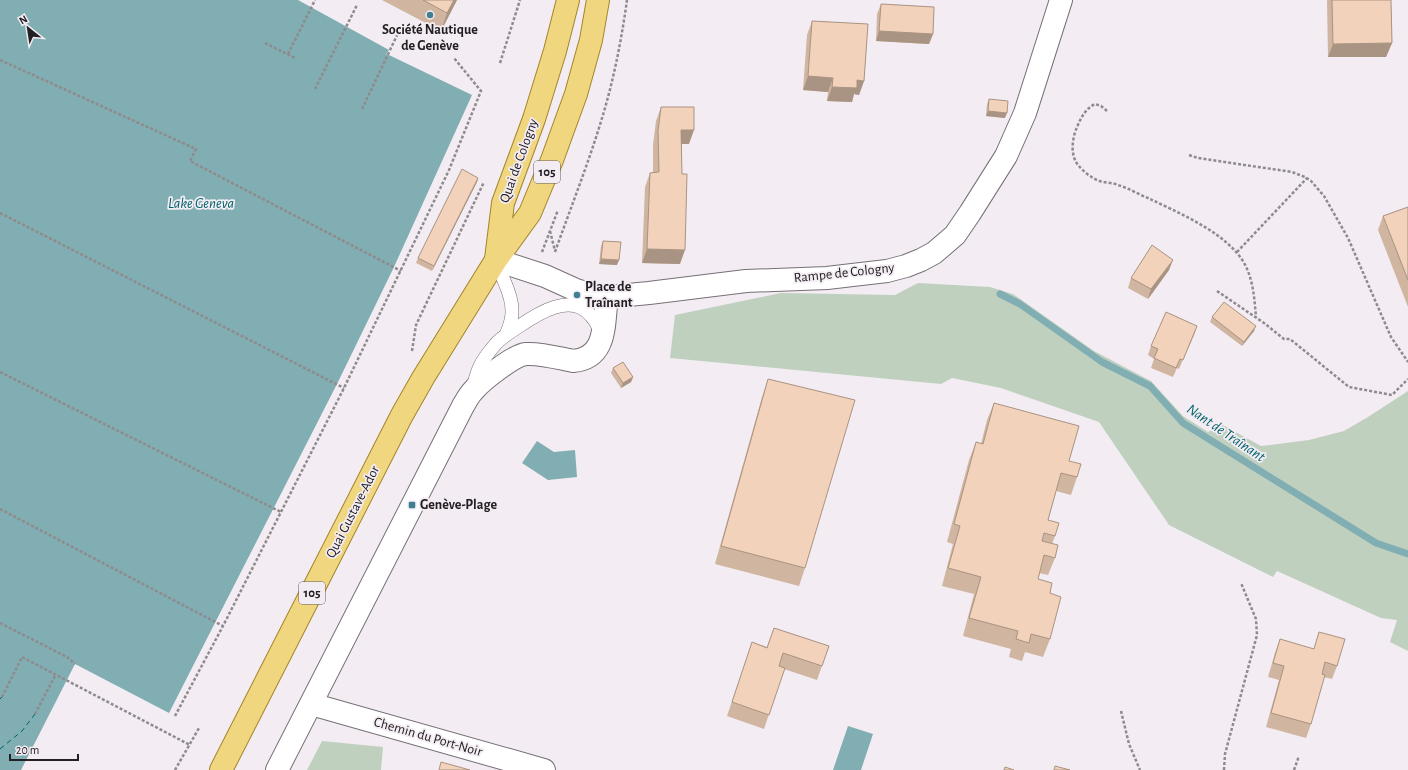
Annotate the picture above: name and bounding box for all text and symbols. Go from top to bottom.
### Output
north arrow [8,8,48,48]
marker: Société Nautique de Genève [425,10,435,20]
text: N [17,13,29,26]
place label: Société Nautique de Genève [382,23,478,53]
street label: Quai de Cologny [497,117,541,205]
road number: 105 [534,161,560,183]
water label: Lake Geneva [168,196,234,211]
street label: Rampe de Cologny [793,261,895,285]
place label: Place de Traînant [585,280,633,310]
marker: Place de Traînant [572,290,582,300]
water label: Nant de Traînant [1184,401,1268,465]
street label: Quai Gustave-Ador [324,463,383,560]
place label: Genève-Plage [420,498,497,512]
marker: Genève-Plage [407,500,417,510]
road number: 105 [299,582,325,604]
street label: Chemin du Port-Noir [372,715,484,759]
scale bar [10,736,78,762]
text: 20 m [16,744,39,756]

